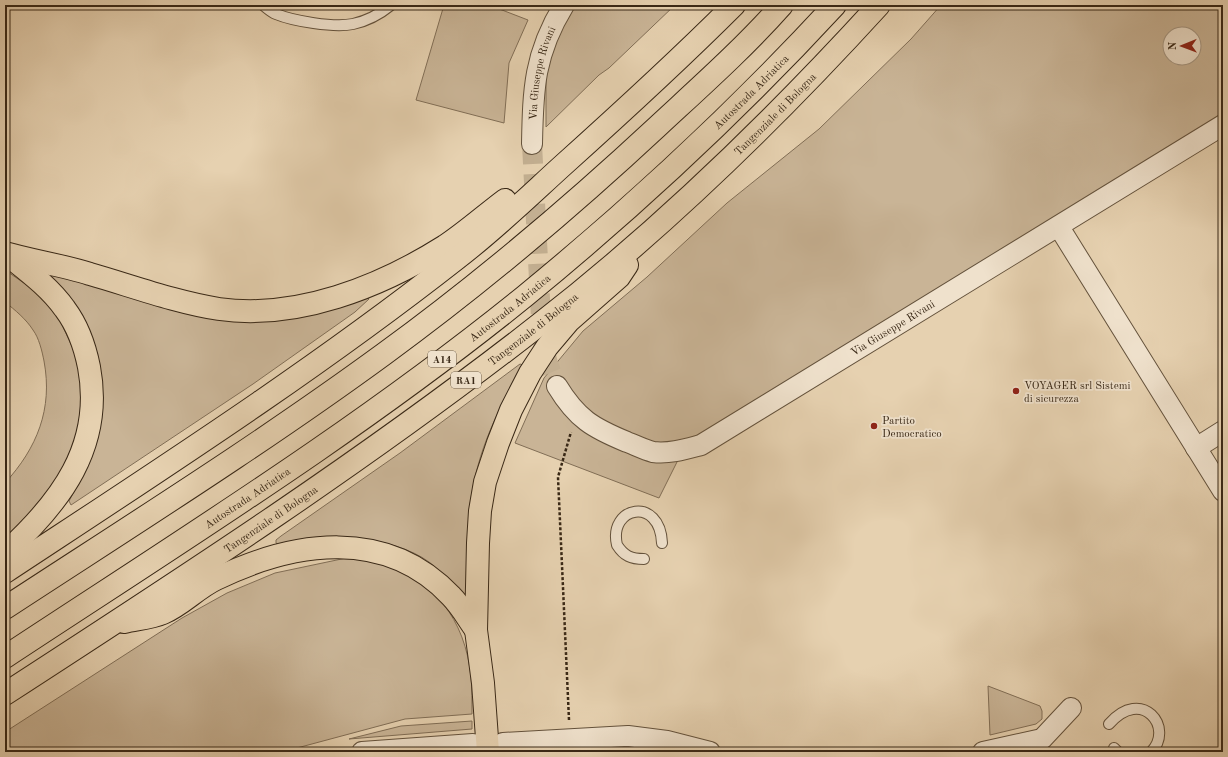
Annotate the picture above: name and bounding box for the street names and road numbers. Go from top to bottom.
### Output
street label: Via Giuseppe Rivani [529,25,558,120]
street label: Autostrada Adriatica [712,53,792,132]
street label: Tangenziale di Bologna [733,71,819,158]
street label: Autostrada Adriatica [468,273,554,345]
street label: Tangenziale di Bologna [487,291,581,369]
street label: Via Giuseppe Rivani [849,299,937,359]
road number: A14 [428,351,456,367]
road number: RA1 [451,372,481,388]
street label: Autostrada Adriatica [203,466,293,531]
street label: Tangenziale di Bologna [222,484,321,556]

